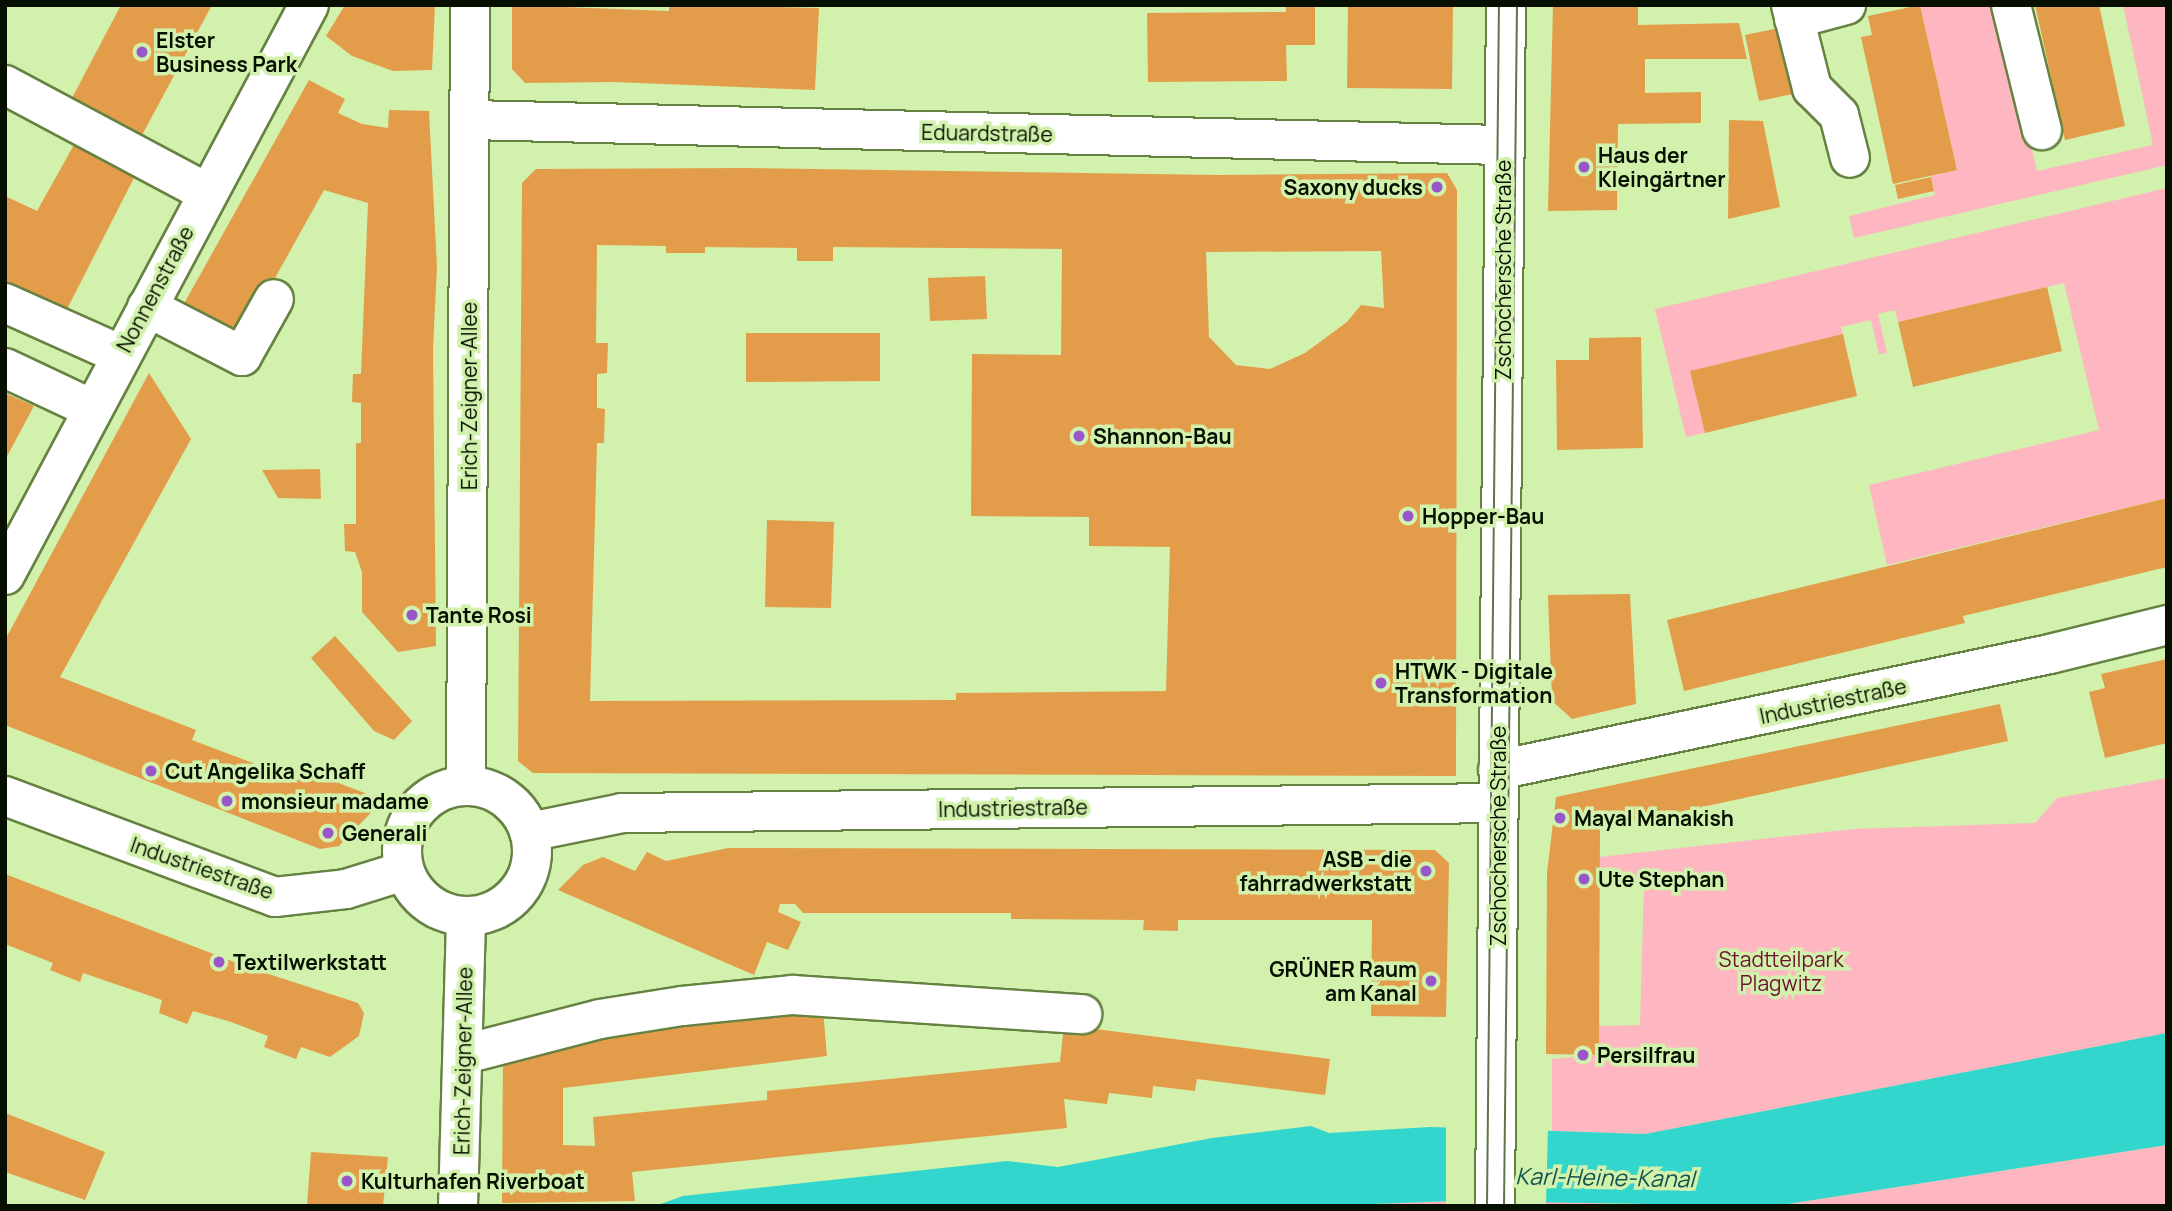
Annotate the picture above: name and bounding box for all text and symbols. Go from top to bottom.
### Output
place label: Elster Business Park [156,27,297,77]
marker: Elster Business Park [134,44,150,60]
street label: Eduardstraße [921,119,1053,147]
place label: Haus der Kleingärtner [1598,142,1726,192]
marker: Haus der Kleingärtner [1576,159,1592,175]
street label: Zschochersche Straße [1490,160,1516,380]
place label: Saxony ducks [1284,174,1423,200]
marker: Saxony ducks [1429,179,1445,195]
street label: Nonnenstraße [111,222,199,356]
street label: Erich-Zeigner-Allee [456,302,482,490]
place label: Shannon-Bau [1093,423,1232,449]
marker: Shannon-Bau [1071,428,1087,444]
place label: Hopper-Bau [1422,503,1544,529]
marker: Hopper-Bau [1400,508,1416,524]
place label: Tante Rosi [426,602,532,628]
marker: Tante Rosi [404,607,420,623]
place label: HTWK - Digitale Transformation [1395,658,1553,708]
street label: Industriestraße [1757,673,1909,729]
marker: HTWK - Digitale Transformation [1373,675,1389,691]
street label: Zschochersche Straße [1485,726,1511,946]
place label: Cut Angelika Schaff [165,758,365,784]
marker: Cut Angelika Schaff [143,763,159,779]
place label: monsieur madame [241,788,429,814]
marker: monsieur madame [219,793,235,809]
street label: Industriestraße [938,794,1088,822]
place label: Mayal Manakish [1574,805,1734,831]
marker: Mayal Manakish [1552,810,1568,826]
place label: Generali [342,820,427,846]
marker: Generali [320,825,336,841]
street label: Industriestraße [127,832,277,904]
place label: ASB - die fahrradwerkstatt [1240,846,1412,896]
marker: ASB - die fahrradwerkstatt [1418,863,1434,879]
place label: Ute Stephan [1598,866,1724,892]
marker: Ute Stephan [1576,871,1592,887]
park label: Stadtteilpark Plagwitz [1718,946,1844,996]
place label: Textilwerkstatt [233,949,387,975]
marker: Textilwerkstatt [211,954,227,970]
place label: GRÜNER Raum am Kanal [1269,956,1417,1006]
street label: Erich-Zeigner-Allee [449,967,477,1155]
marker: GRÜNER Raum am Kanal [1423,973,1439,989]
place label: Persilfrau [1597,1042,1695,1068]
marker: Persilfrau [1575,1047,1591,1063]
water label: Karl-Heine-Kanal [1515,1162,1695,1192]
place label: Kulturhafen Riverboat [361,1168,585,1194]
marker: Kulturhafen Riverboat [339,1173,355,1189]

